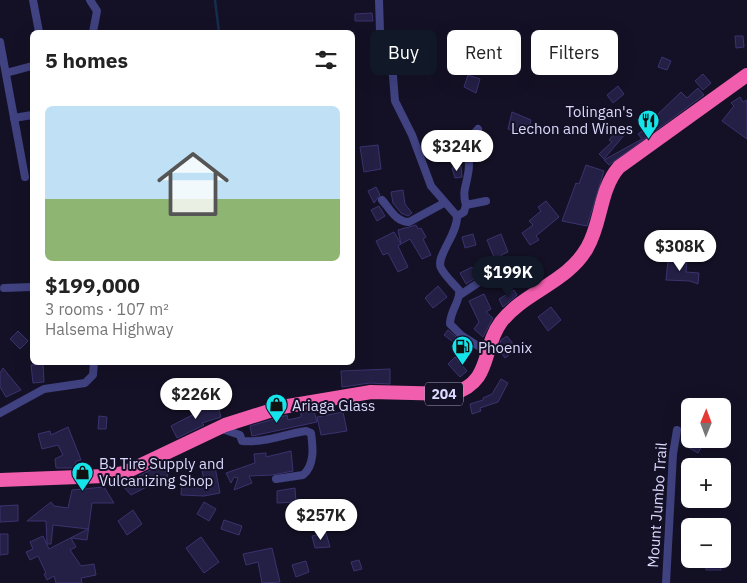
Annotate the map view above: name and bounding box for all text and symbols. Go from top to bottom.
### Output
chip: Buy [370,30,437,75]
chip: Rent [447,30,521,75]
chip: Filters [531,30,618,75]
text: 5 homes [45,46,128,74]
icon: filters [312,46,340,74]
place label: Tolingan's Lechon and Wines [511,102,633,138]
restaurant icon: Tolingan's Lechon and Wines [637,108,661,139]
pin: $324K [422,130,492,172]
text: $324K [432,136,482,156]
icon: home [148,139,238,229]
pin: $308K [645,230,715,272]
text: $308K [655,236,705,256]
pin: $199K [473,256,543,298]
text: $199K [483,262,533,282]
text: $199,000 [45,271,140,299]
text: 3 rooms · 107 m² [45,299,169,319]
text: Halsema Highway [45,319,173,339]
fuel station icon: Phoenix [450,335,474,366]
place label: Phoenix [478,338,533,357]
pin: $226K [161,378,231,420]
road number: 204 [425,382,463,406]
text: $226K [171,384,221,404]
shop icon: Ariaga Glass [264,393,288,424]
place label: Ariaga Glass [292,396,375,415]
north arrow [681,398,731,448]
map controls [681,398,731,568]
street label: Mount Jumbo Trail [643,442,671,568]
place label: BJ Tire Supply and Vulcanizing Shop [99,454,224,490]
button: + [681,458,731,508]
shop icon: BJ Tire Supply and Vulcanizing Shop [71,460,95,491]
pin: $257K [286,498,356,541]
text: $257K [296,505,346,525]
button: − [681,518,731,568]

